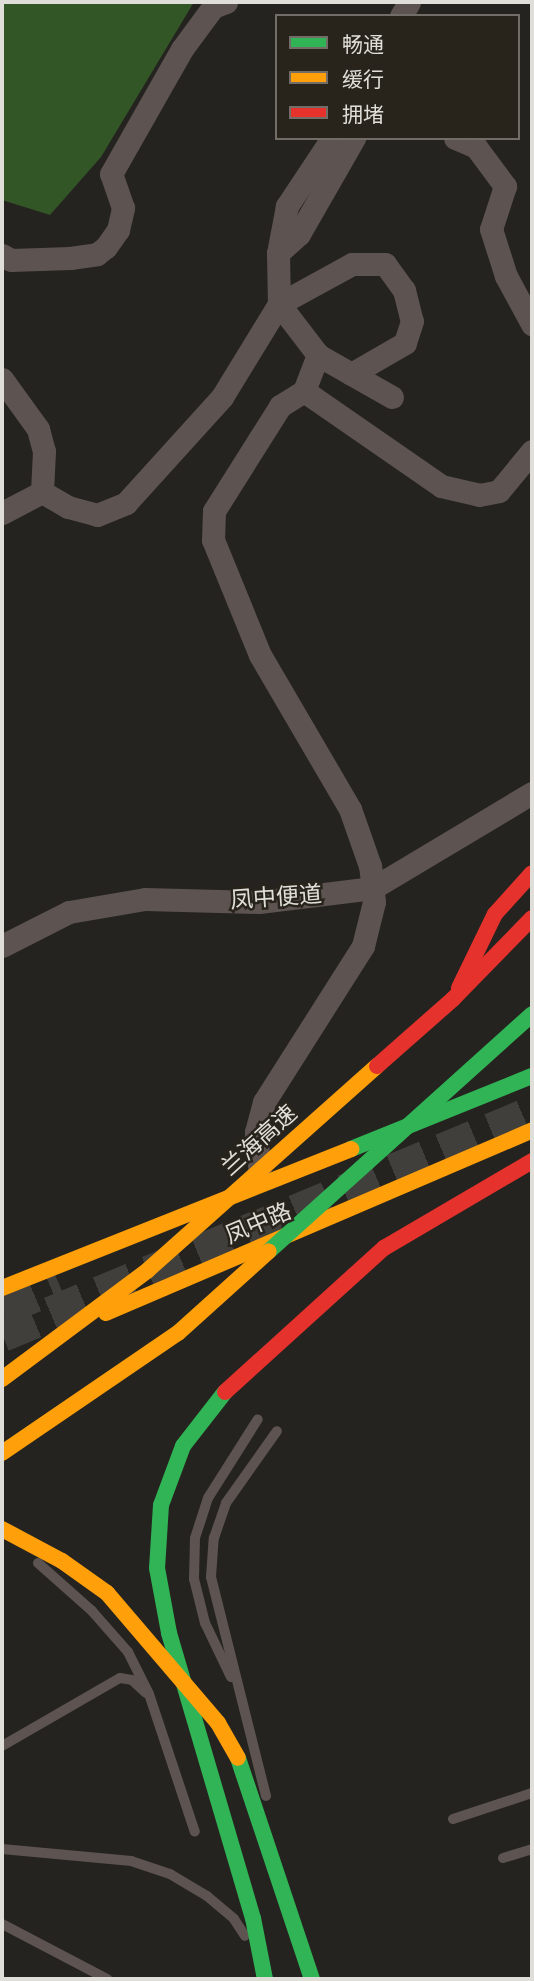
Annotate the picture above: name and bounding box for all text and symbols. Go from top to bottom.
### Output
legend [275,14,520,140]
text: 畅通 [342,32,384,57]
text: 缓行 [342,67,384,92]
text: 拥堵 [342,102,384,127]
street label: 凤中便道 [229,880,323,914]
street label: 兰海高速 [216,1099,302,1181]
street label: 凤中路 [221,1197,295,1249]

